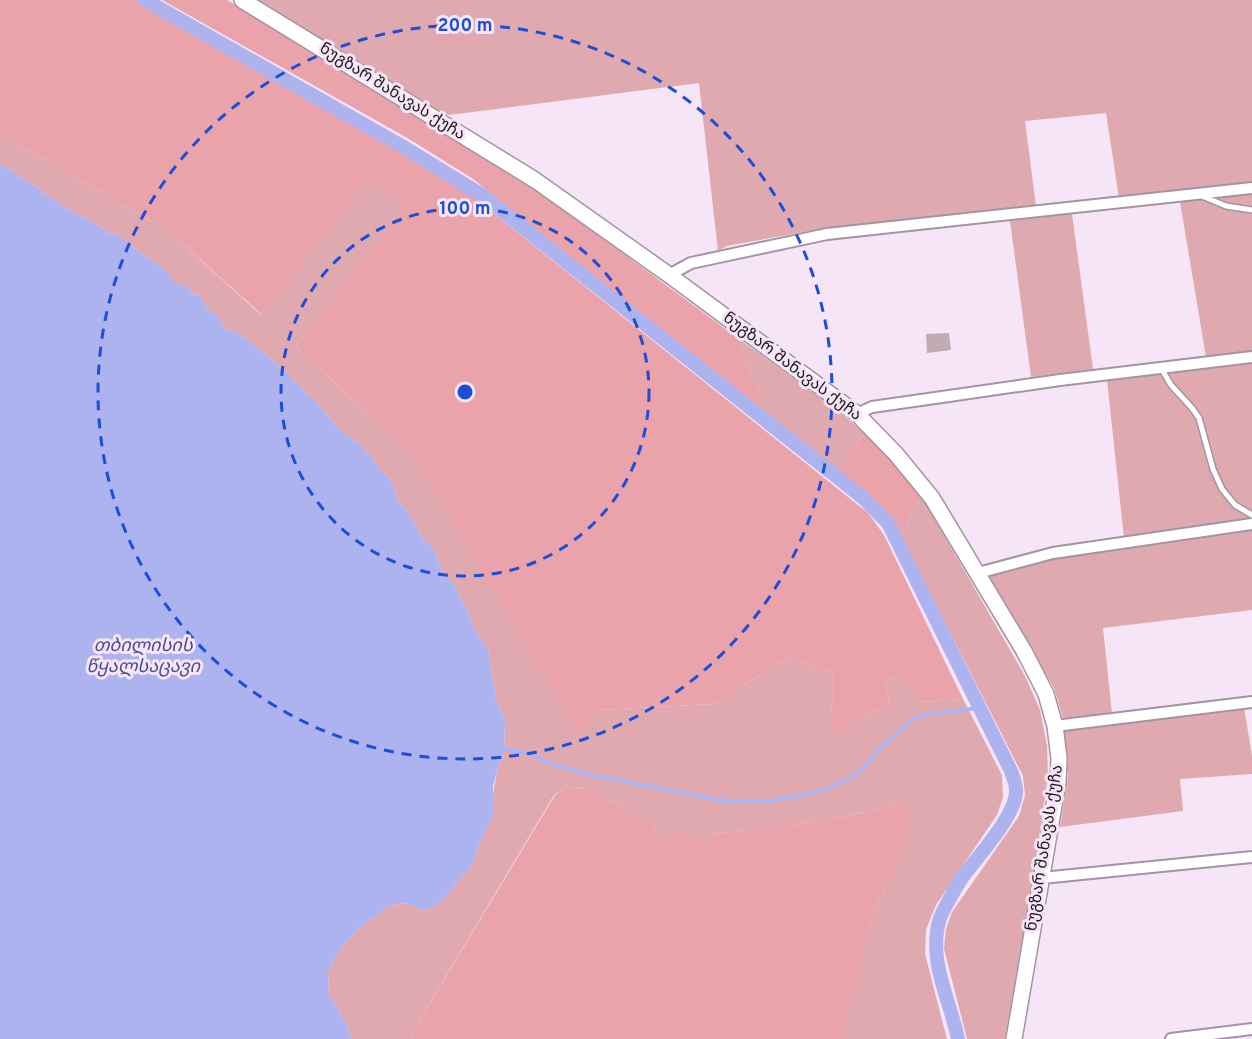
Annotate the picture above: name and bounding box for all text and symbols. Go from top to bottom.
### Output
text: 200 m [437,15,493,38]
street label: ნუგზარ შანავას ქუჩა [315,39,469,145]
text: 100 m [439,198,491,221]
street label: ნუგზარ შანავას ქუჩა [719,308,865,426]
centre of rings [455,382,475,402]
water label: თბილისის წყალსაცავი [86,635,200,679]
street label: ნუგზარ შანავას ქუჩა [1022,763,1068,933]

